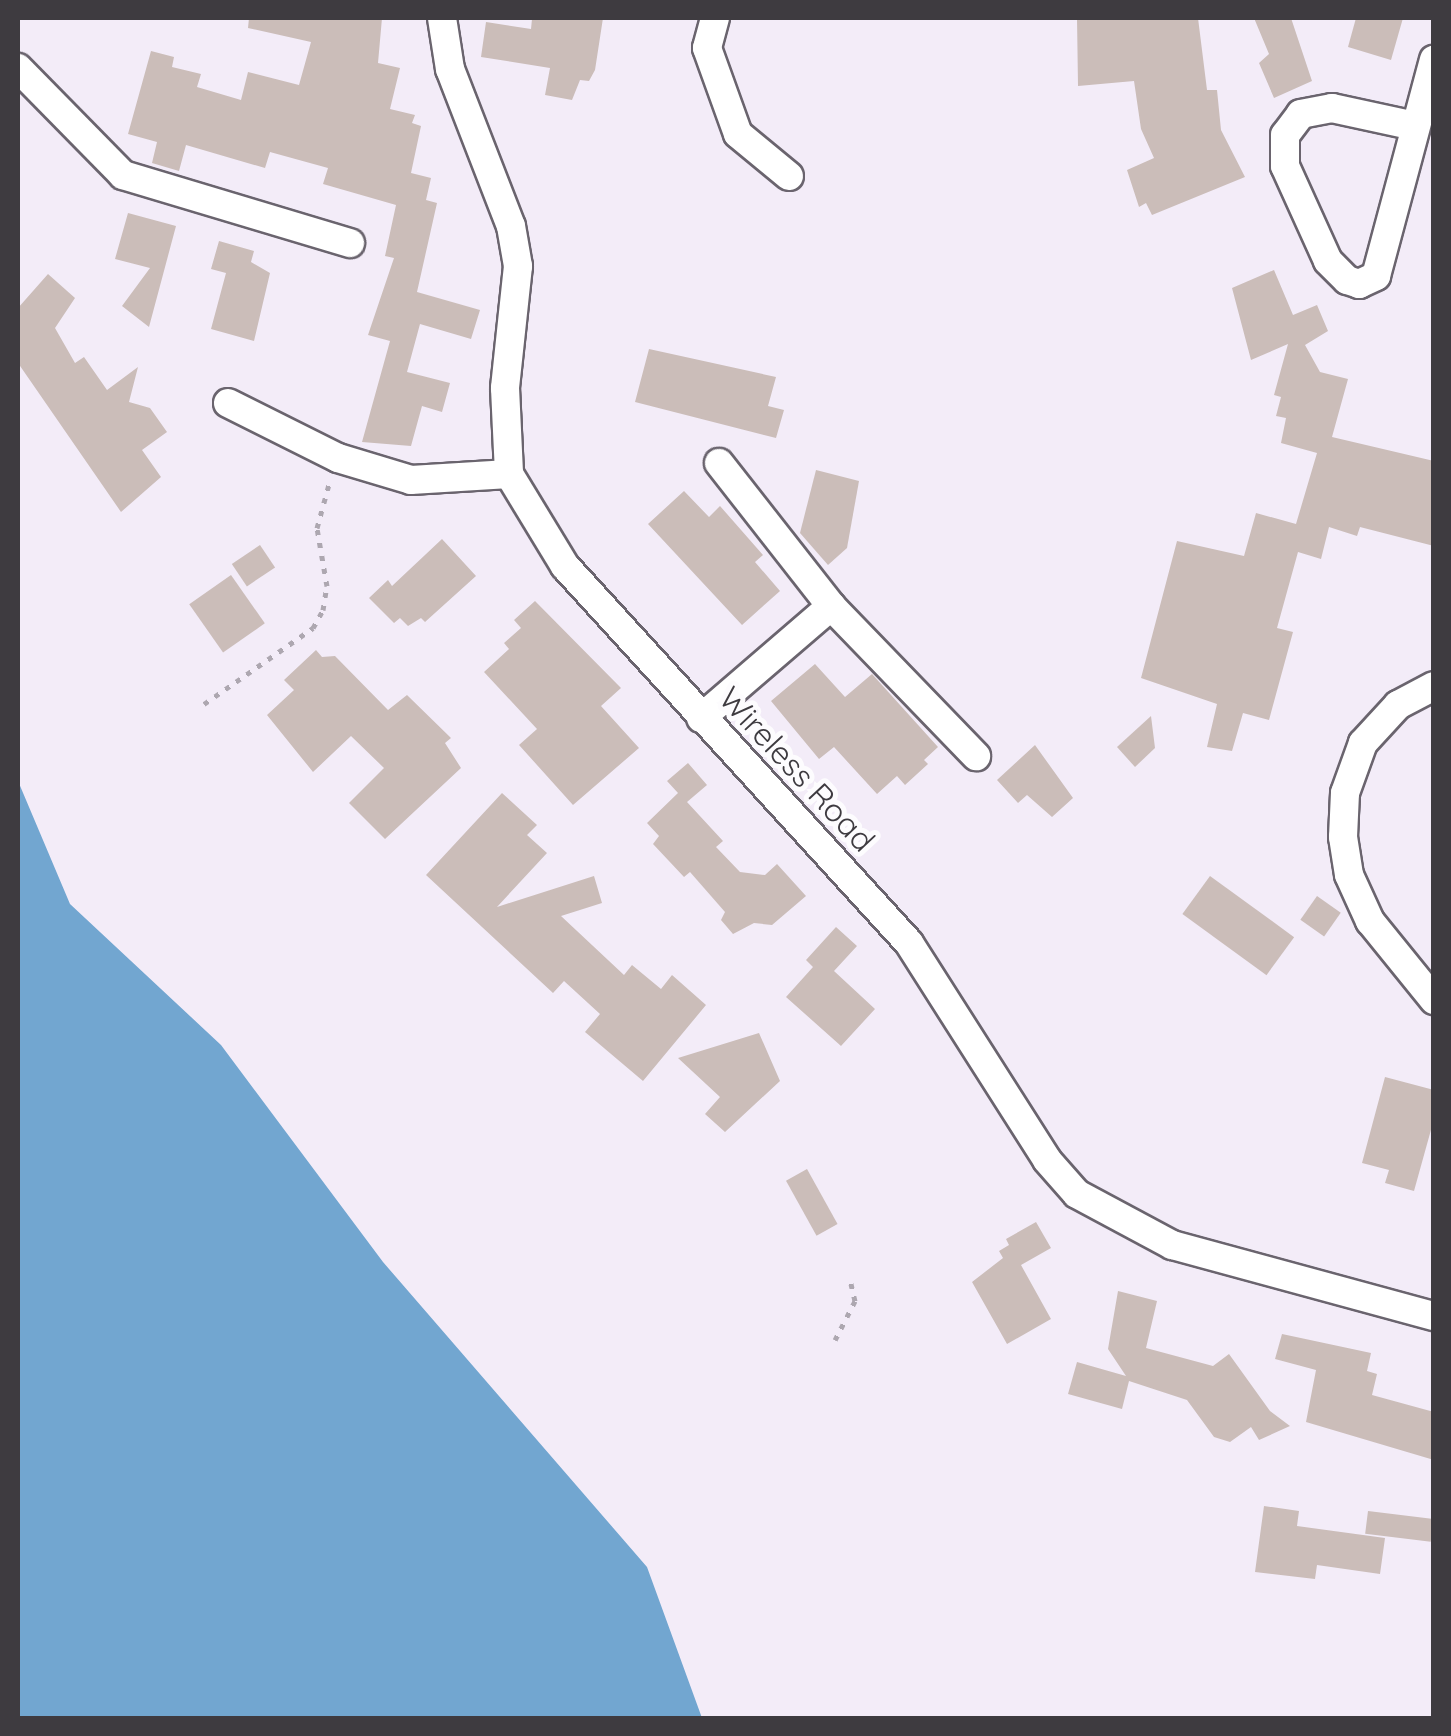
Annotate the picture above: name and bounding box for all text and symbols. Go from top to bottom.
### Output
street label: Wireless Road [711,679,883,859]

